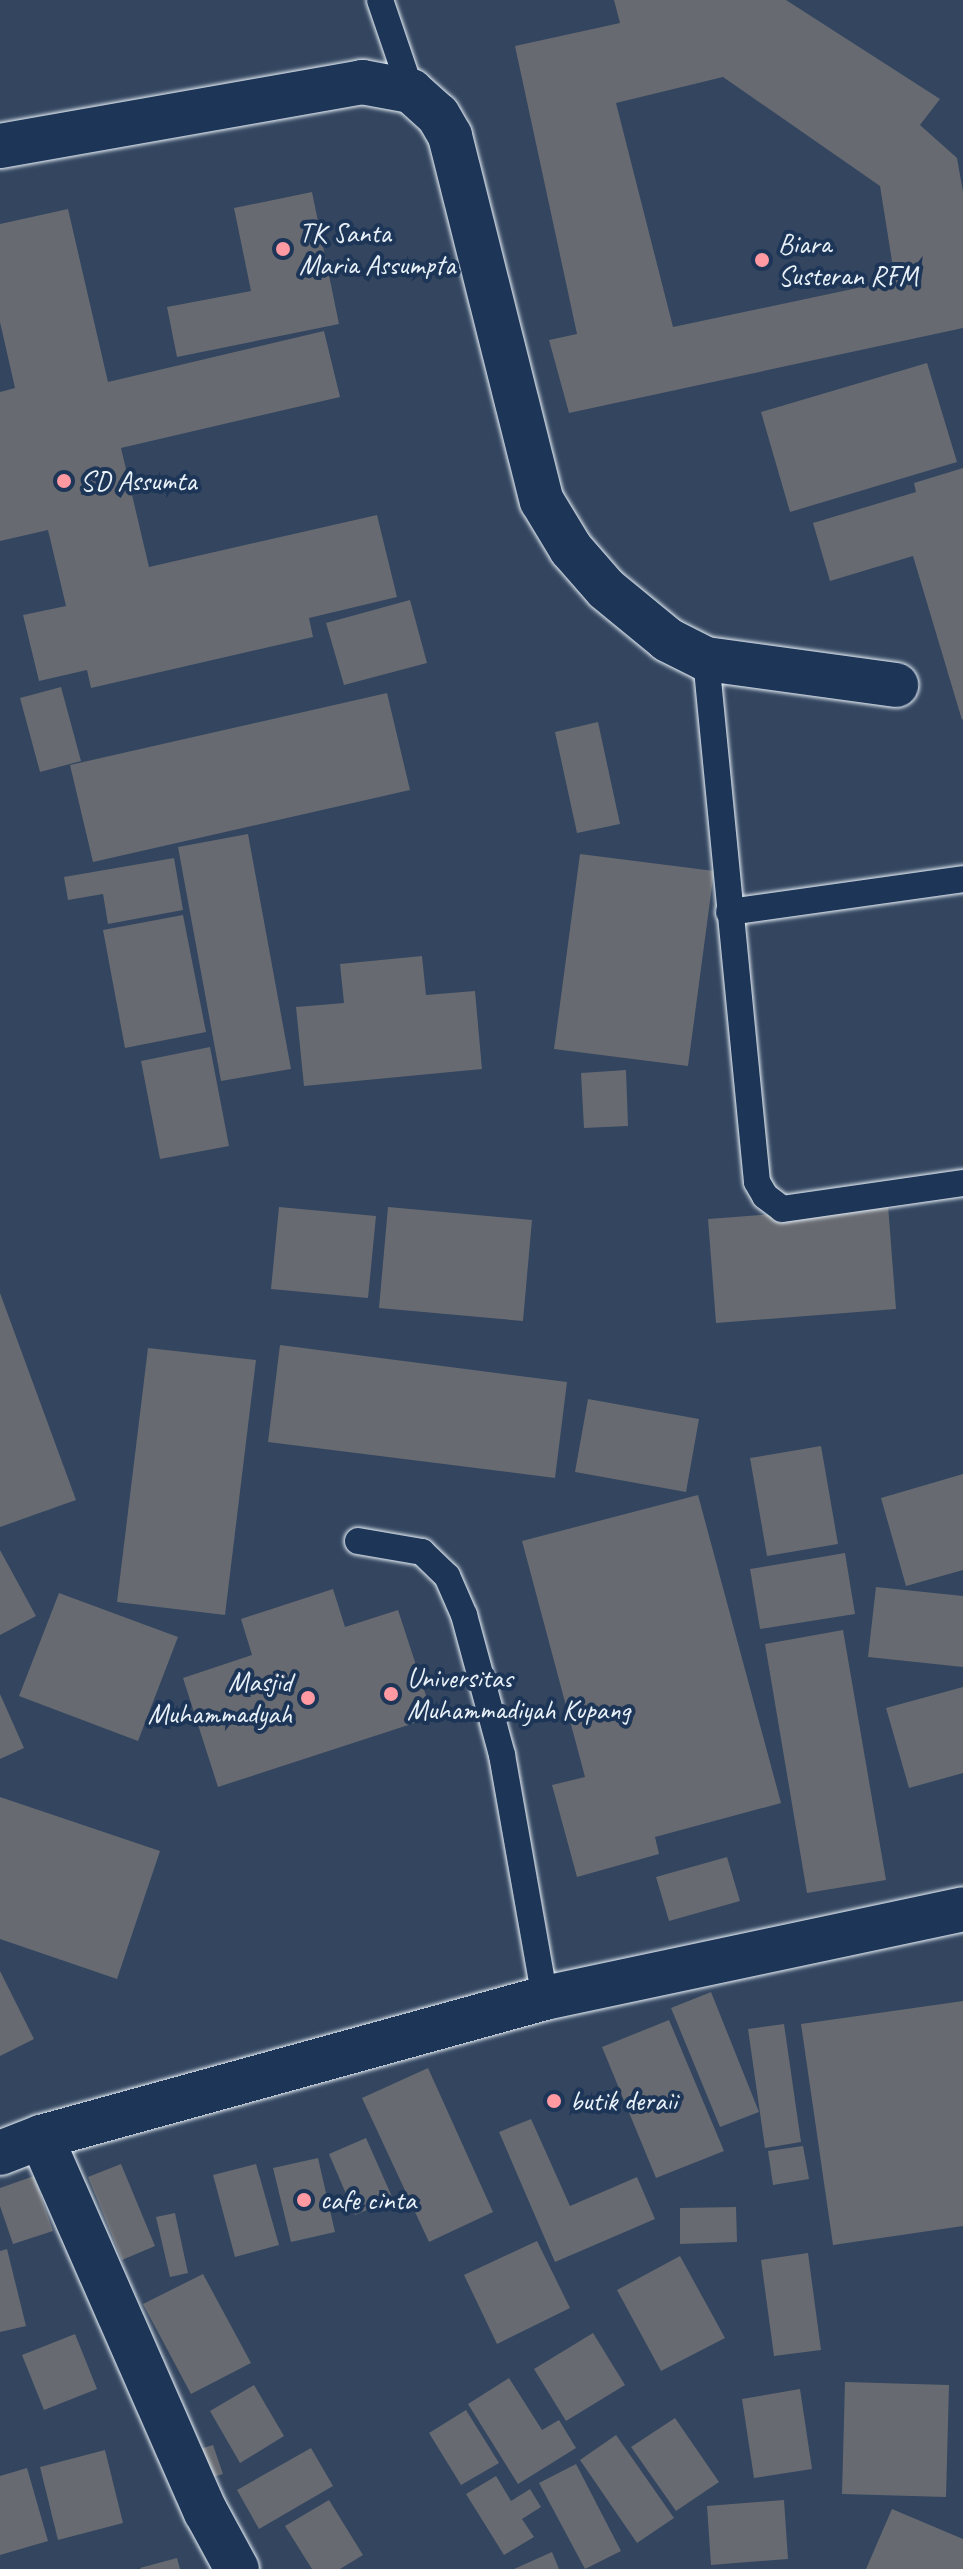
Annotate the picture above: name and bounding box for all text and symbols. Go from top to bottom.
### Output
place label: TK Santa Maria Assumpta [299,216,455,282]
place label: Biara Susteran RFM [778,227,918,293]
marker: TK Santa Maria Assumpta [274,240,292,258]
marker: Biara Susteran RFM [753,251,771,269]
place label: SD Assumta [80,464,197,498]
marker: SD Assumta [55,472,73,490]
place label: Universitas Muhammadiyah Kupang [407,1661,629,1727]
place label: Masjid Muhammadyah [148,1665,292,1731]
marker: Universitas Muhammadiyah Kupang [382,1685,400,1703]
marker: Masjid Muhammadyah [299,1689,317,1707]
place label: butik deraii [570,2084,676,2118]
marker: butik deraii [545,2092,563,2110]
place label: cafe cinta [320,2183,414,2217]
marker: cafe cinta [295,2191,313,2209]

